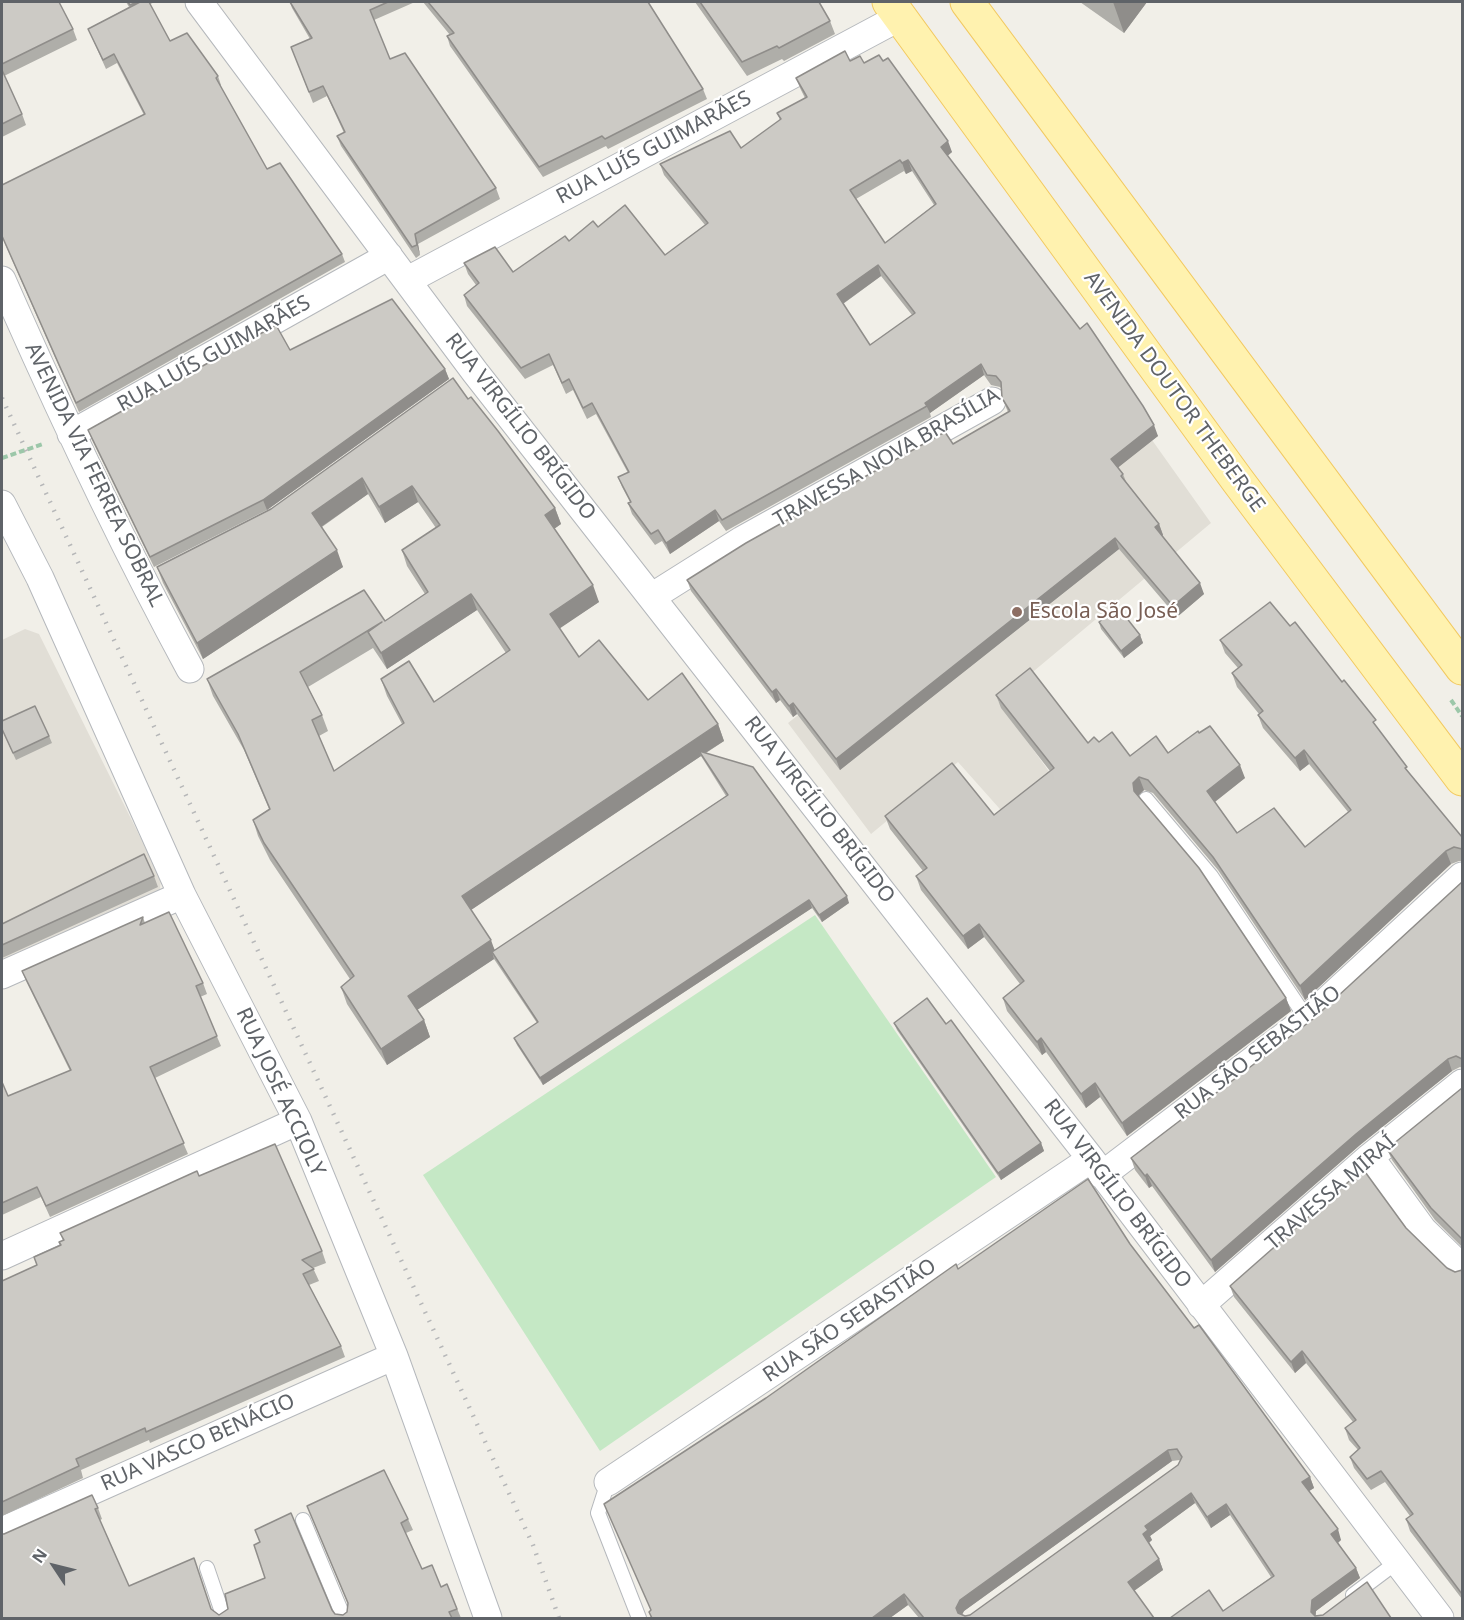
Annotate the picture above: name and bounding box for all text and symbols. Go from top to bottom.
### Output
street label: RUA LUÍS GUIMARÃES [552,86,756,210]
street label: AVENIDA DOUTOR THEBERGE [1078,267,1270,517]
street label: RUA LUÍS GUIMARÃES [113,290,315,418]
street label: RUA VIRGÍLIO BRÍGIDO [439,329,601,525]
street label: AVENIDA VIA FERREA SOBRAL [19,339,169,611]
street label: TRAVESSA NOVA BRASÍLIA [770,383,1004,533]
place label: Escola São José [1029,599,1178,625]
marker: Escola São José [1010,605,1024,619]
street label: RUA VIRGÍLIO BRÍGIDO [738,712,900,908]
street label: RUA SÃO SEBASTIÃO [1170,980,1346,1126]
street label: RUA JOSÉ ACCIOLY [230,1004,330,1180]
street label: RUA VIRGÍLIO BRÍGIDO [1038,1094,1196,1294]
street label: TRAVESSA MIRAÍ [1261,1130,1401,1256]
street label: RUA SÃO SEBASTIÃO [759,1254,941,1388]
street label: RUA VASCO BENÁCIO [97,1389,299,1497]
north arrow [24,1536,84,1596]
text: N [27,1544,52,1567]

